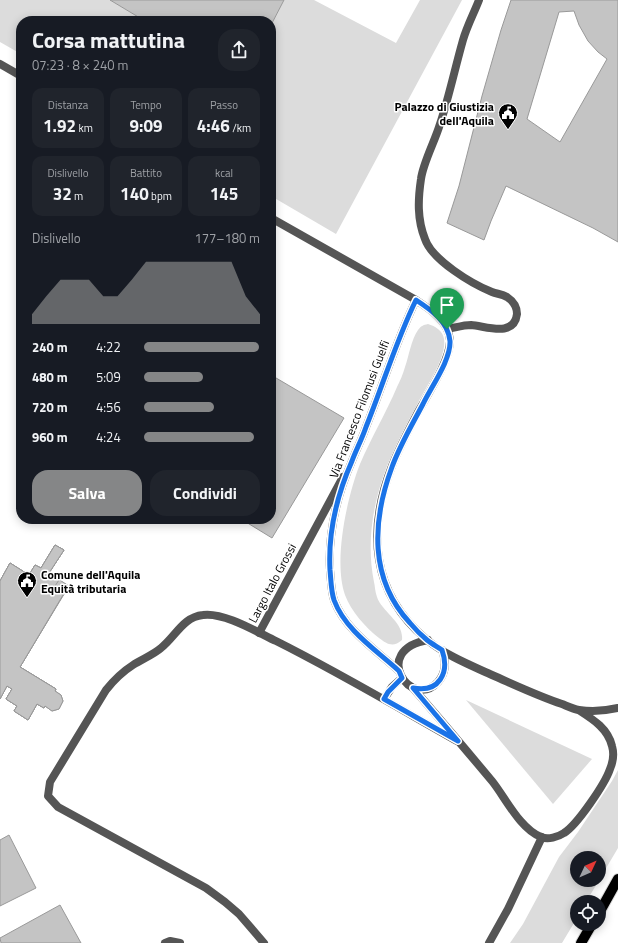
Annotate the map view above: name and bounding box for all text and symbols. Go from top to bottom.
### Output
text: Corsa mattutina [32,23,185,57]
button: share [218,29,260,71]
text: 07:23 · 8 × 240 m [32,55,128,75]
text: Distanza [48,97,88,113]
text: Tempo [130,97,162,113]
text: Passo [210,97,238,113]
place label: Palazzo di Giustizia dell'Aquila [394,97,494,130]
public building icon: Palazzo di Giustizia dell'Aquila [497,102,519,130]
text: 1.92 [43,113,76,139]
text: 9:09 [130,113,162,139]
text: 4:46 [197,113,230,139]
text: km [76,120,93,136]
text: /km [230,120,251,136]
text: Dislivello [47,165,89,181]
text: Battito [130,165,162,181]
text: kcal [215,165,233,181]
text: 32 [53,181,72,207]
text: 140 [120,181,149,207]
text: 145 [210,181,238,207]
text: m [72,188,83,204]
text: bpm [149,188,172,204]
text: Dislivello [32,228,81,248]
text: 177–180 m [194,228,260,248]
pin [430,288,464,329]
icon: arrive [436,294,458,316]
text: 240 m [32,337,68,357]
text: 4:22 [96,337,121,357]
street label: Via Francesco Filomusi Guelfi [324,337,394,481]
text: 480 m [32,367,68,387]
text: 5:09 [96,367,121,387]
text: 720 m [32,397,68,417]
text: 4:56 [96,397,121,417]
text: 960 m [32,427,68,447]
text: 4:24 [96,427,121,447]
button: Salva [32,470,142,516]
button: Condividi [150,470,260,516]
street label: Largo Italo Grossi [243,540,301,626]
place label: Comune dell'Aquila Equità tributaria [41,565,140,598]
public building icon: Comune dell'Aquila Equità tributaria [16,570,38,598]
north arrow [570,851,606,887]
map controls [570,851,606,931]
button: locate [570,895,606,931]

